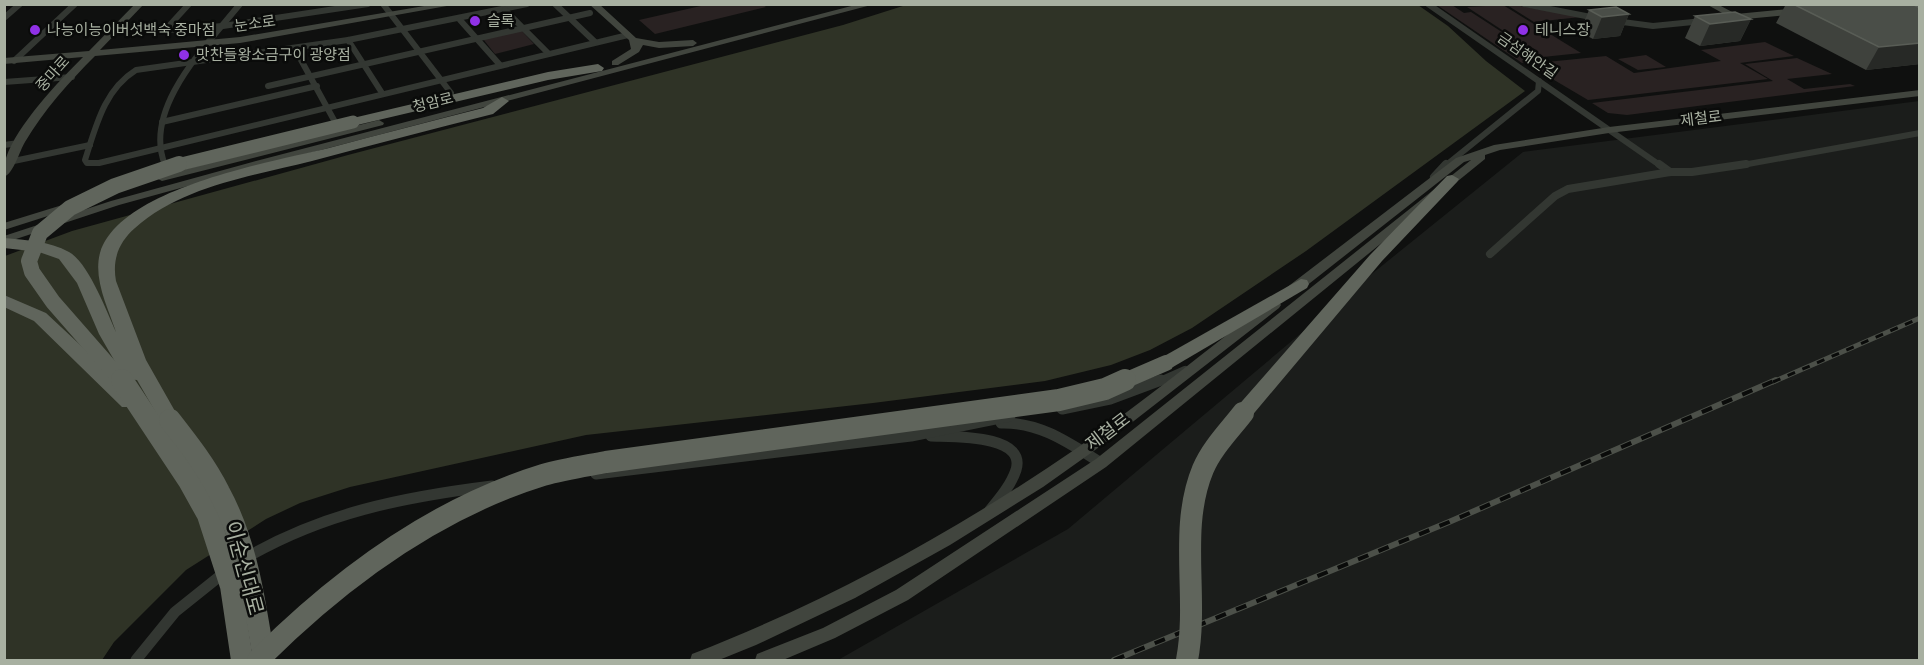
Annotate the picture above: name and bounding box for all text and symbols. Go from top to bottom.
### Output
street label: 눈소로 [233,11,277,37]
place label: 슬록 [487,11,515,32]
marker: 슬록 [468,14,482,28]
place label: 나능이능이버섯백숙 중마점 [47,20,216,41]
place label: 테니스장 [1535,20,1590,41]
marker: 나능이능이버섯백숙 중마점 [28,23,42,37]
marker: 테니스장 [1516,23,1530,37]
street label: 금섬해안길 [1493,28,1561,84]
place label: 맛찬들왕소금구이 광양점 [196,45,351,66]
marker: 맛찬들왕소금구이 광양점 [177,48,191,62]
street label: 중마로 [31,52,75,96]
street label: 청암로 [410,88,456,118]
street label: 제철로 [1679,106,1723,132]
street label: 제철로 [1081,407,1135,457]
street label: 이순신대로 [217,517,271,619]

